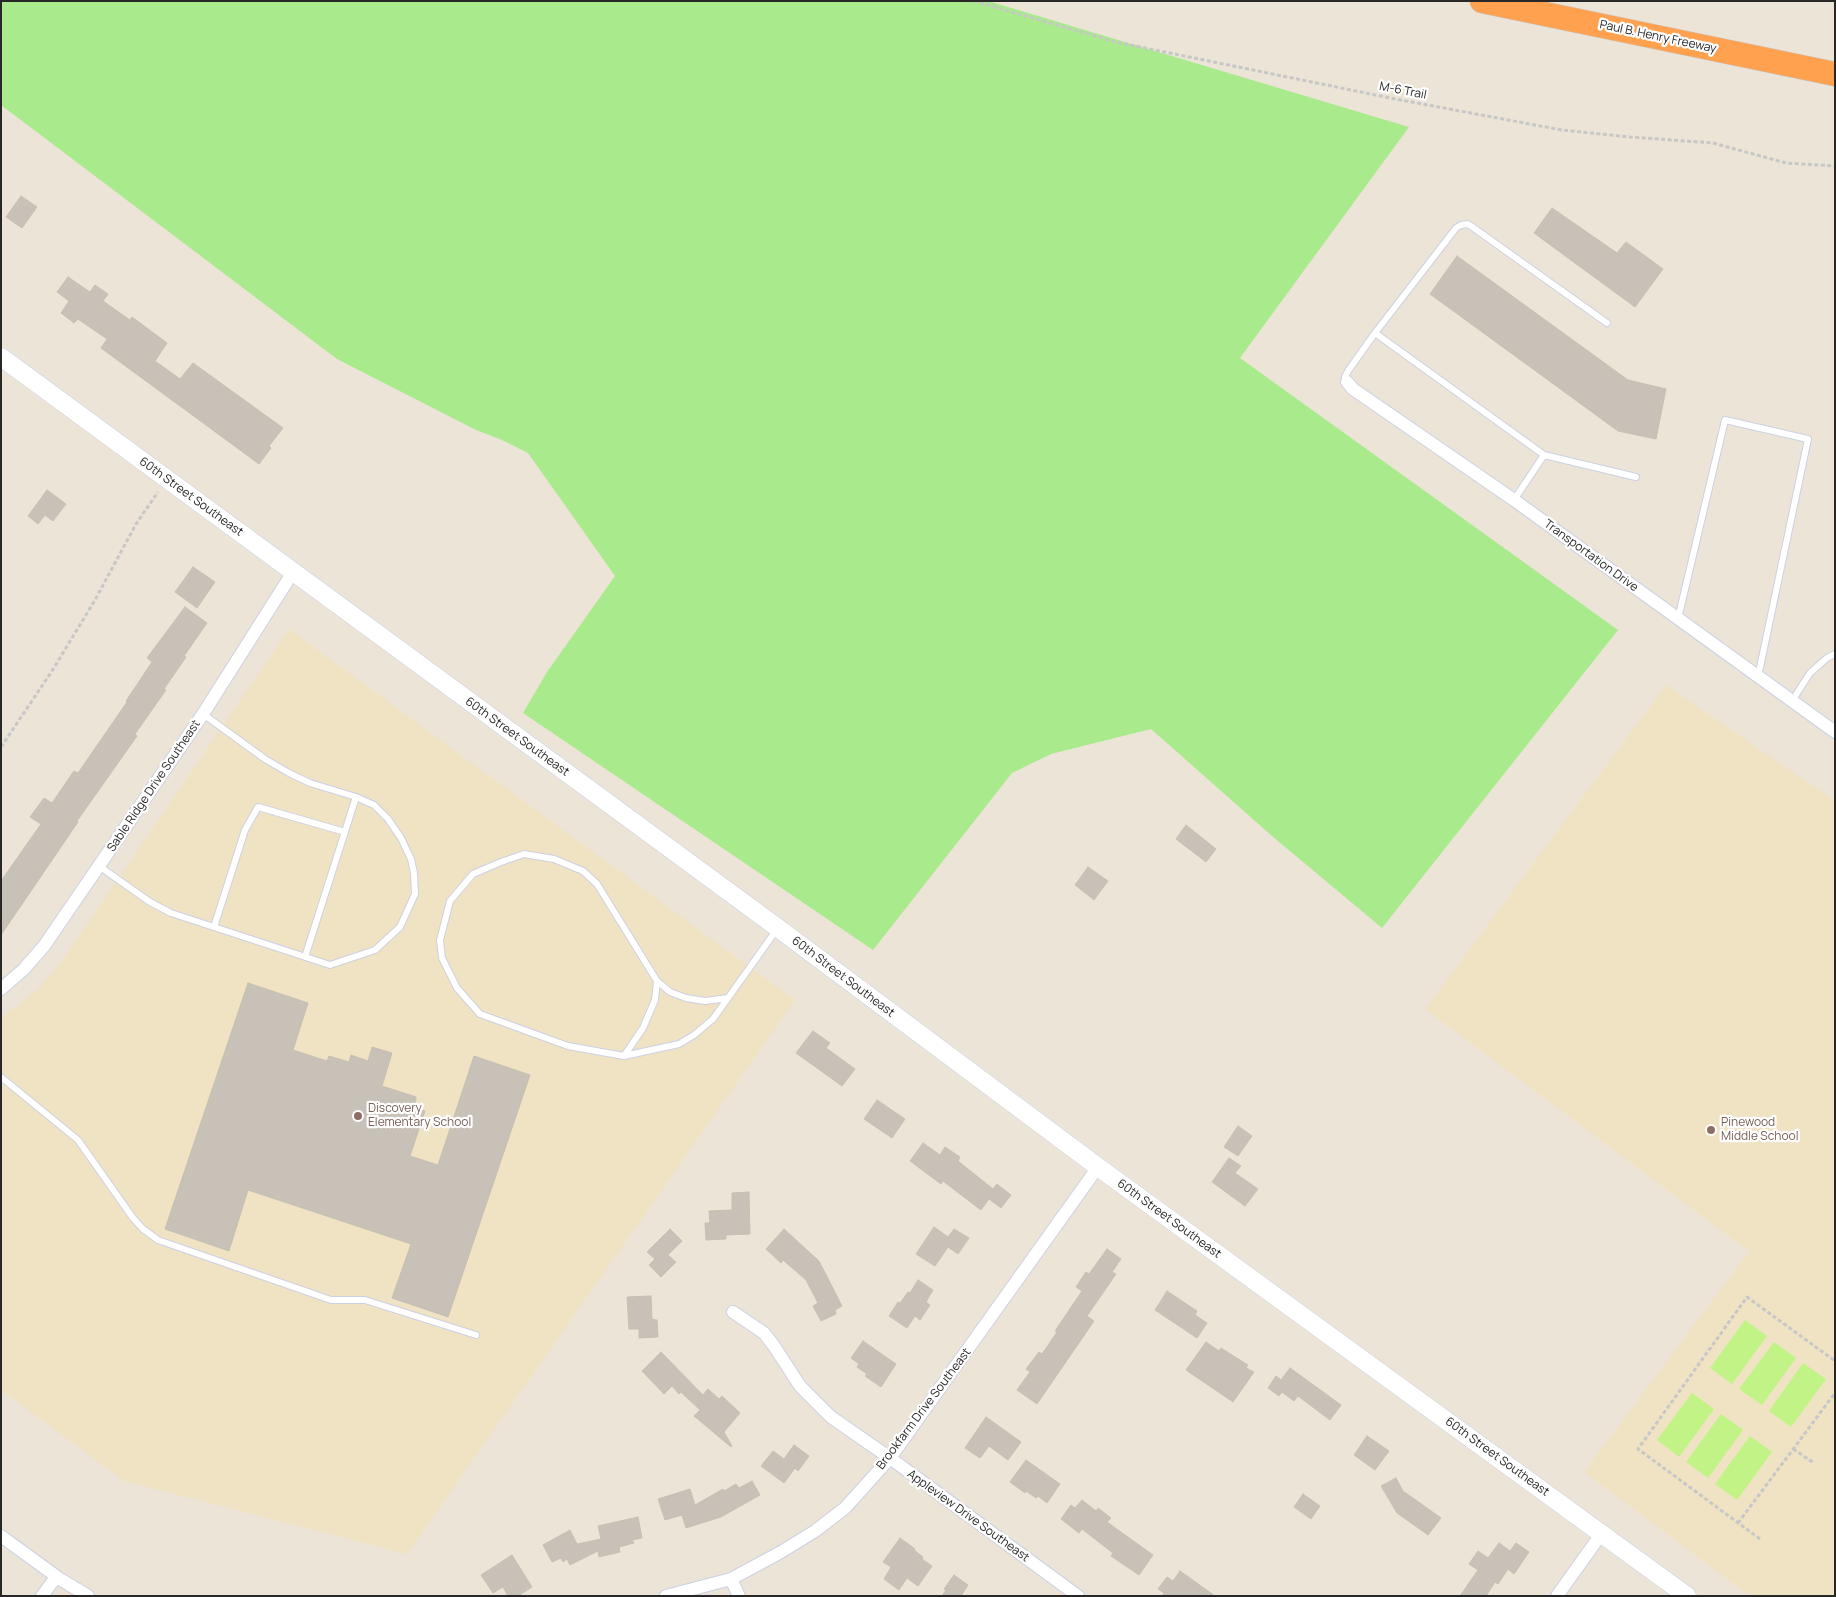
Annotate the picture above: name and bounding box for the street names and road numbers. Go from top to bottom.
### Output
street label: Paul B. Henry Freeway [1598,18,1718,56]
street label: M-6 Trail [1378,79,1428,103]
street label: 60th Street Southeast [136,454,246,540]
street label: Transportation Drive [1541,517,1641,595]
street label: 60th Street Southeast [462,694,572,780]
street label: Sable Ridge Drive Southeast [104,717,204,855]
street label: 60th Street Southeast [789,934,897,1020]
street label: 60th Street Southeast [1114,1176,1224,1262]
street label: Brookfarm Drive Southeast [874,1346,974,1472]
street label: 60th Street Southeast [1442,1414,1552,1500]
street label: Appleview Drive Southeast [904,1467,1032,1565]

